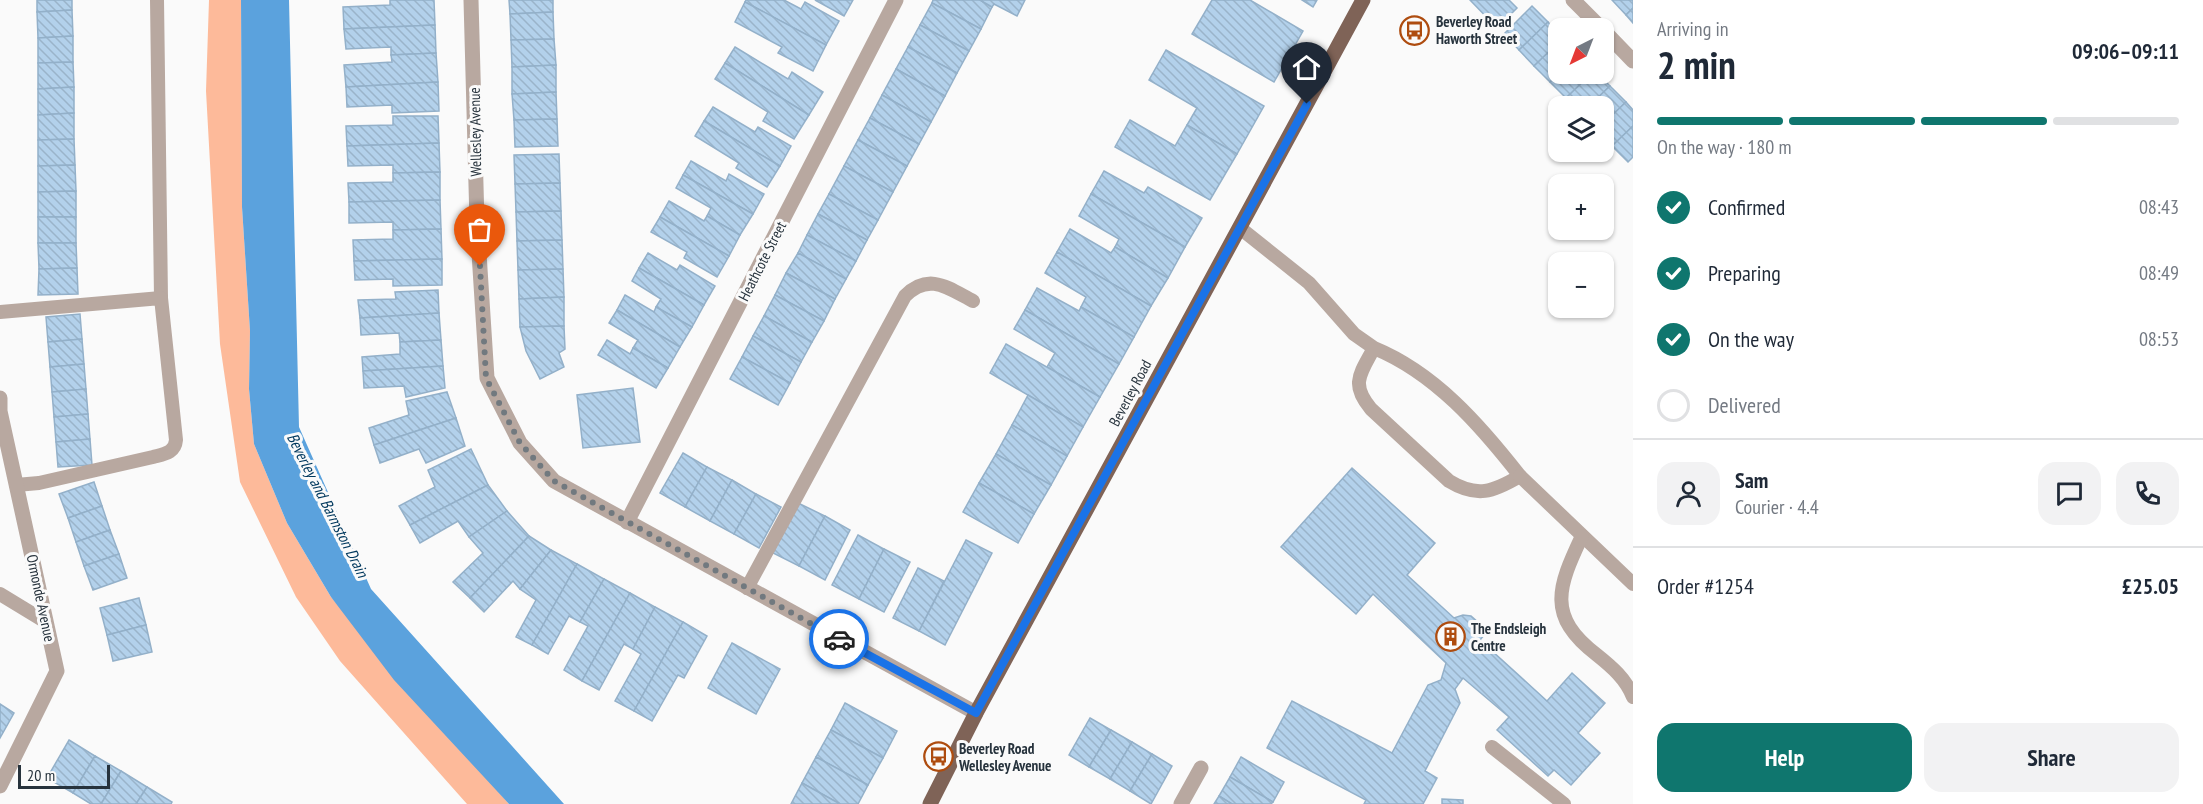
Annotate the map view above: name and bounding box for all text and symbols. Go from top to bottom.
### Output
place label: Beverley Road Haworth Street [1436,12,1518,48]
bus stop icon: Beverley Road Haworth Street [1399,14,1431,46]
text: Arriving in [1657,16,1729,42]
north arrow [1548,18,1614,84]
map controls [1548,18,1614,318]
text: 09:06–09:11 [2072,37,2179,65]
text: 2 min [1657,39,1736,90]
pin [1281,42,1332,104]
icon: home [1290,51,1323,84]
street label: Wellesley Avenue [465,87,485,177]
button: layers [1548,96,1614,162]
text: On the way · 180 m [1657,134,1792,160]
button: + [1548,174,1614,240]
icon: check [1657,191,1690,224]
text: Confirmed [1708,193,1785,221]
text: 08:43 [2139,194,2179,220]
pin [454,204,505,266]
icon: bag [463,213,496,246]
street label: Heathcote Street [734,218,790,304]
button: − [1548,252,1614,318]
icon: check [1657,257,1690,290]
text: Preparing [1708,259,1781,287]
text: 08:49 [2139,260,2179,286]
icon: check [1657,323,1690,356]
text: On the way [1708,325,1794,353]
text: 08:53 [2139,326,2179,352]
street label: Beverley Road [1105,357,1155,429]
text: Delivered [1708,391,1781,419]
water label: Beverley and Barmston Drain [283,430,374,581]
button: person [1657,462,1720,525]
button: chat [2038,462,2101,525]
button: phone [2116,462,2179,525]
text: Sam [1735,466,1768,494]
text: Courier · 4.4 [1735,494,1819,520]
street label: Ormonde Avenue [22,553,60,643]
text: Order #1254 [1657,572,1754,600]
text: £25.05 [2122,572,2179,600]
courier [809,609,869,669]
place label: The Endsleigh Centre [1471,619,1547,655]
building icon: The Endsleigh Centre [1434,621,1466,653]
icon: car [823,623,856,656]
button: Help [1657,723,1912,792]
button: Share [1924,723,2179,792]
place label: Beverley Road Wellesley Avenue [958,739,1051,775]
bus stop icon: Beverley Road Wellesley Avenue [922,741,954,773]
scale bar [18,762,110,790]
text: 20 m [27,765,55,785]

